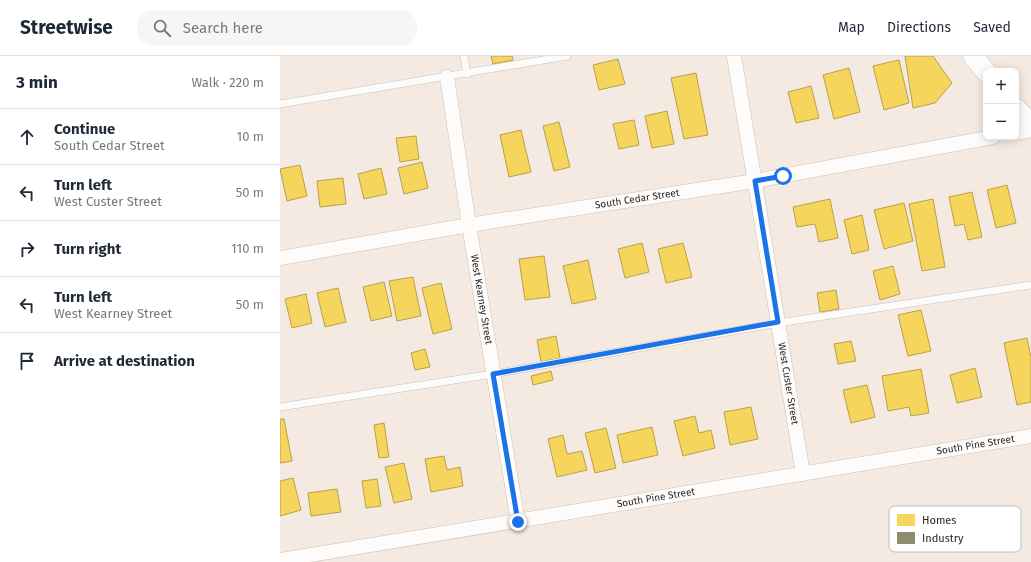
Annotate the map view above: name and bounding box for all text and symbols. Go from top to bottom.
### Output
search box [137,10,417,46]
text: Streetwise [20,16,113,39]
icon: search [151,17,173,39]
text: Search here [183,19,263,37]
text: Map [838,19,865,36]
text: Directions [887,19,951,36]
text: Saved [973,19,1011,36]
map controls [983,68,1019,140]
button: + [983,68,1019,104]
text: 3 min [16,72,58,93]
text: Walk · 220 m [192,75,264,90]
button: − [983,104,1019,140]
text: Continue [54,120,115,138]
icon: ahead [16,126,38,148]
text: 10 m [237,129,264,144]
text: South Cedar Street [54,138,165,153]
route start [774,167,792,185]
text: Turn left [54,176,112,194]
icon: left [16,182,38,204]
text: 50 m [236,185,264,200]
street label: South Cedar Street [594,187,681,212]
text: West Custer Street [54,194,162,209]
icon: right [16,238,38,260]
text: Turn right [54,240,121,258]
text: 110 m [231,241,264,256]
street label: West Kearney Street [468,253,495,346]
text: Turn left [54,288,112,306]
icon: left [16,294,38,316]
text: 50 m [236,297,264,312]
text: West Kearney Street [54,306,172,321]
street label: West Custer Street [775,342,801,426]
icon: arrive [16,350,38,372]
text: Arrive at destination [54,352,195,370]
street label: South Pine Street [936,433,1016,458]
street label: South Pine Street [616,486,696,510]
legend [889,506,1021,552]
route end [509,513,527,531]
text: Homes [922,514,956,527]
text: Industry [922,532,964,545]

